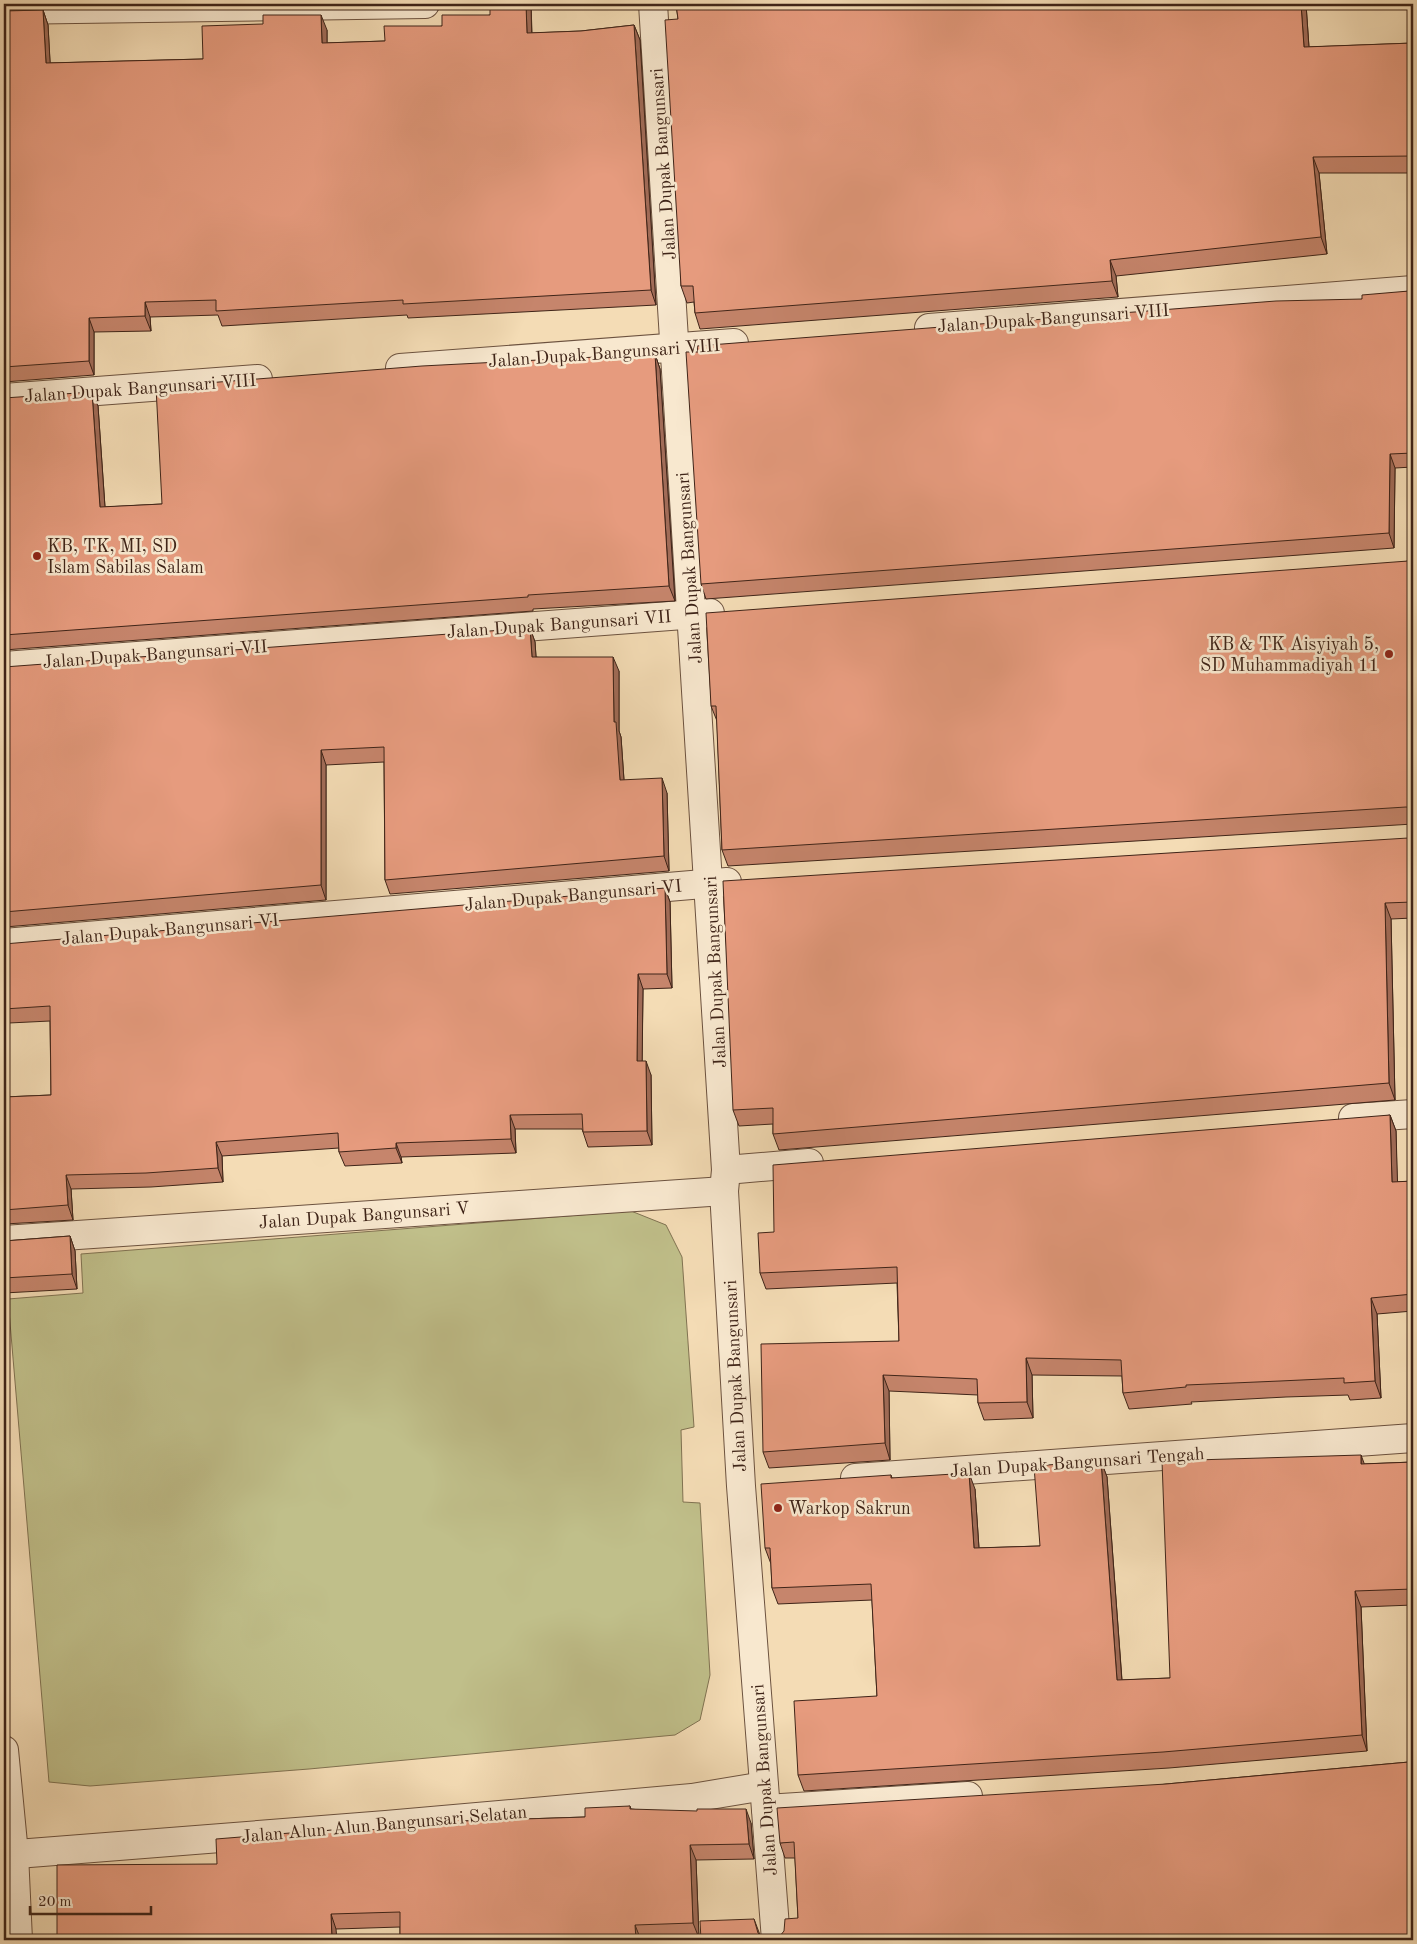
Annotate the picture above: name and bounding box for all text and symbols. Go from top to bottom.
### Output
street label: Jalan Dupak Bangunsari [648,67,680,261]
street label: Jalan Dupak Bangunsari VIII [936,302,1170,336]
street label: Jalan Dupak Bangunsari VIII [487,337,721,371]
street label: Jalan Dupak Bangunsari VIII [23,372,257,406]
street label: Jalan Dupak Bangunsari [674,471,706,665]
place label: KB, TK, MI, SD Islam Sabilas Salam [47,538,204,577]
marker: KB, TK, MI, SD Islam Sabilas Salam [31,550,43,562]
street label: Jalan Dupak Bangunsari VII [446,608,672,642]
place label: KB & TK Aisyiyah 5, SD Muhammadiyah 11 [1200,636,1379,675]
street label: Jalan Dupak Bangunsari VII [42,638,268,672]
marker: KB & TK Aisyiyah 5, SD Muhammadiyah 11 [1383,648,1395,660]
street label: Jalan Dupak Bangunsari [702,875,730,1068]
street label: Jalan Dupak Bangunsari VI [463,878,683,914]
street label: Jalan Dupak Bangunsari VI [60,912,280,948]
street label: Jalan Dupak Bangunsari V [258,1200,470,1232]
street label: Jalan Dupak Bangunsari [722,1279,750,1472]
street label: Jalan Dupak Bangunsari Tengah [949,1445,1205,1481]
place label: Warkop Sakrun [788,1500,911,1518]
marker: Warkop Sakrun [772,1502,784,1514]
street label: Jalan Dupak Bangunsari [749,1683,781,1877]
street label: Jalan Alun-Alun Bangunsari Selatan [240,1804,528,1846]
scale bar [30,1884,151,1916]
text: 20 m [38,1895,72,1910]

